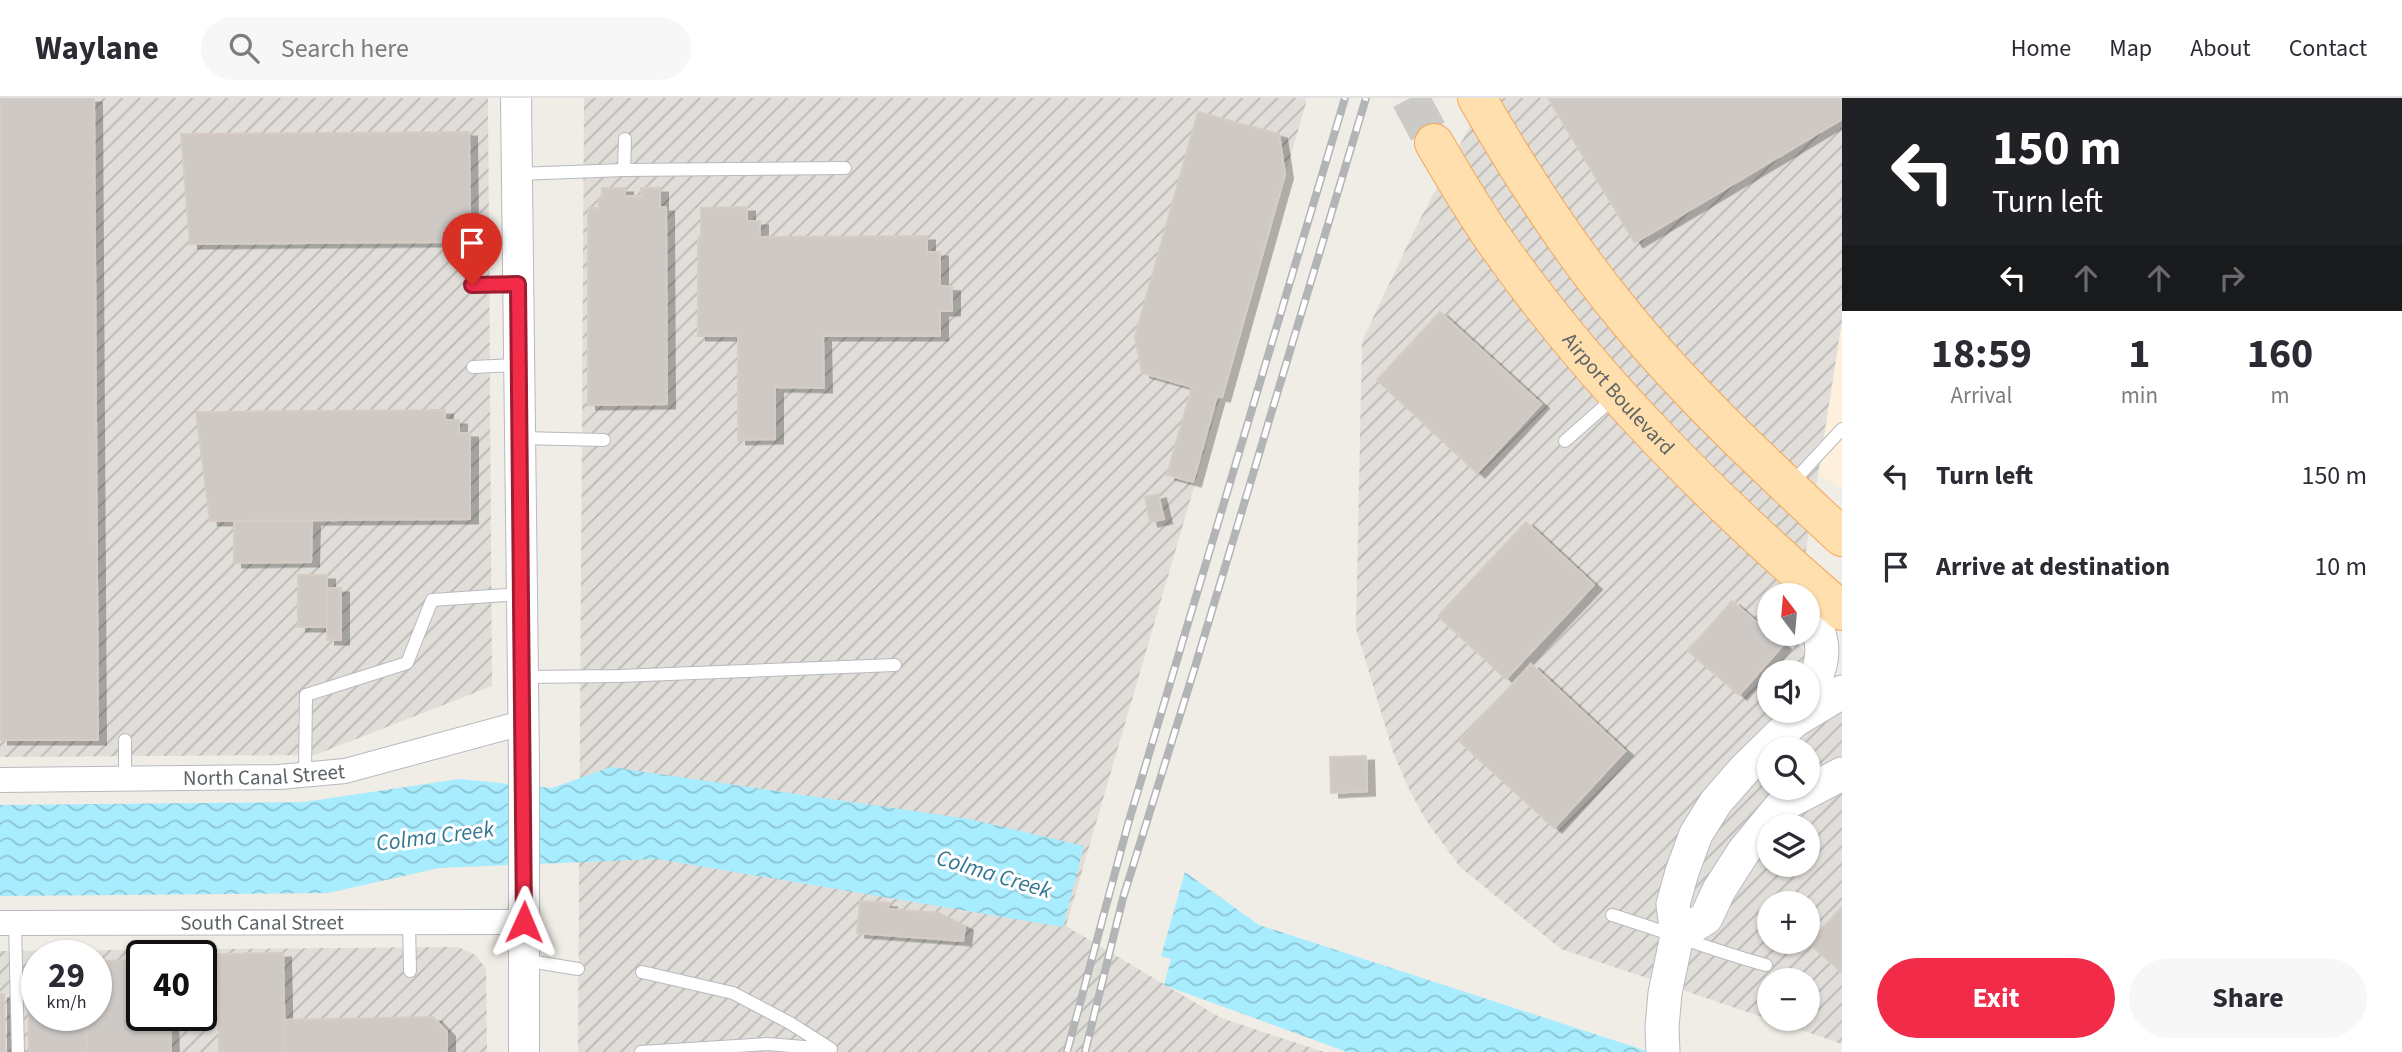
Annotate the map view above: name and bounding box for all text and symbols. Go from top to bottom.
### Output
search box [201,17,691,80]
text: Waylane [35,25,159,72]
icon: search [225,29,263,67]
text: Search here [281,30,409,67]
text: Home [2011,31,2071,66]
text: Map [2109,31,2152,66]
text: About [2190,31,2251,66]
text: Contact [2289,31,2367,66]
text: 150 m [1992,114,2121,184]
icon: left [1877,126,1968,217]
text: Turn left [1992,179,2103,225]
pin [442,213,502,285]
icon: arrive [453,224,491,262]
icon: left [1994,259,2032,297]
icon: ahead [2067,259,2105,297]
icon: ahead [2140,259,2178,297]
icon: right [2213,259,2251,297]
text: 18:59 [1931,324,2032,384]
text: 1 [2128,324,2150,384]
text: 160 [2247,324,2313,384]
street label: Airport Boulevard [1555,326,1681,462]
text: Arrival [1950,379,2012,412]
text: min [2121,379,2158,412]
text: m [2270,379,2290,412]
icon: left [1877,457,1915,495]
text: Turn left [1936,457,2033,494]
text: 150 m [2301,457,2367,494]
icon: arrive [1877,548,1915,586]
text: Arrive at destination [1936,548,2170,585]
text: 10 m [2314,548,2367,585]
north arrow [1757,583,1820,646]
map controls [1757,583,1820,1031]
button: sound [1757,660,1820,723]
button: search [1757,737,1820,800]
street label: North Canal Street [183,756,346,793]
water label: Colma Creek [374,812,497,860]
button: layers [1757,814,1820,877]
water label: Colma Creek [932,841,1057,907]
position arrow [487,885,561,959]
button: + [1757,891,1820,954]
street label: South Canal Street [180,907,344,938]
speed limit sign: 40 [126,940,217,1031]
text: 29 [48,951,85,1001]
button: Exit [1877,958,2115,1038]
button: Share [2129,958,2367,1038]
button: − [1757,968,1820,1031]
text: km/h [47,990,86,1015]

